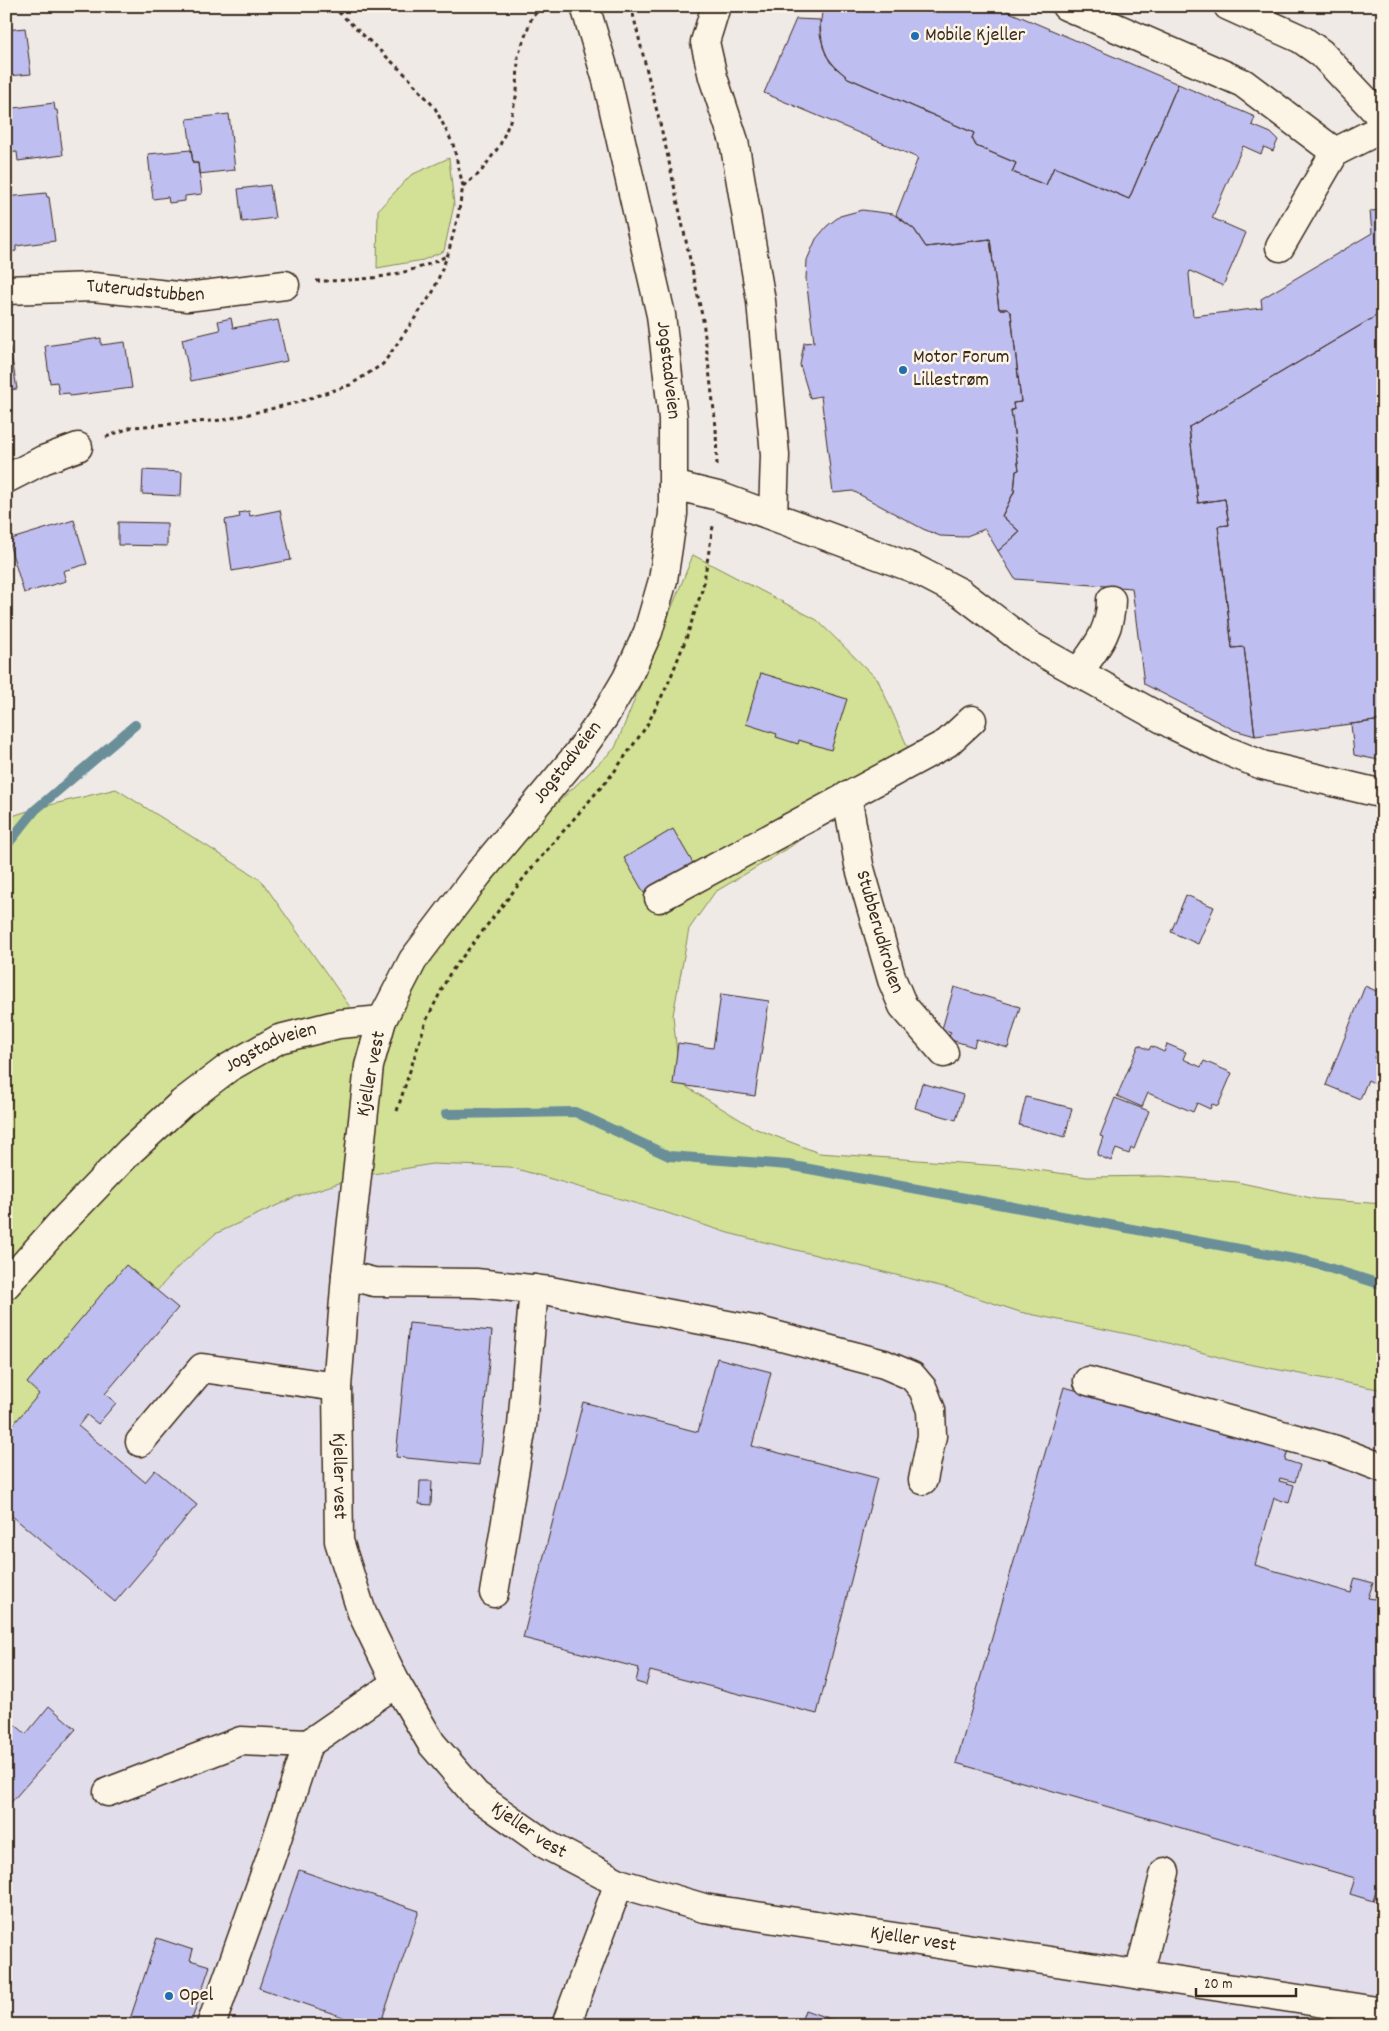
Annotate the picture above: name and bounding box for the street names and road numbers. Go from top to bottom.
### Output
street label: Tuterudstubben [86,273,206,311]
street label: Jogstadveien [648,320,687,421]
street label: Jogstadveien [527,716,609,810]
street label: Stubberudkroken [847,867,910,998]
street label: Jogstadveien [220,1016,320,1081]
street label: Kjeller vest [350,1029,394,1119]
street label: Kjeller vest [324,1433,353,1520]
street label: Kjeller vest [484,1795,571,1867]
street label: Kjeller vest [868,1920,958,1960]

